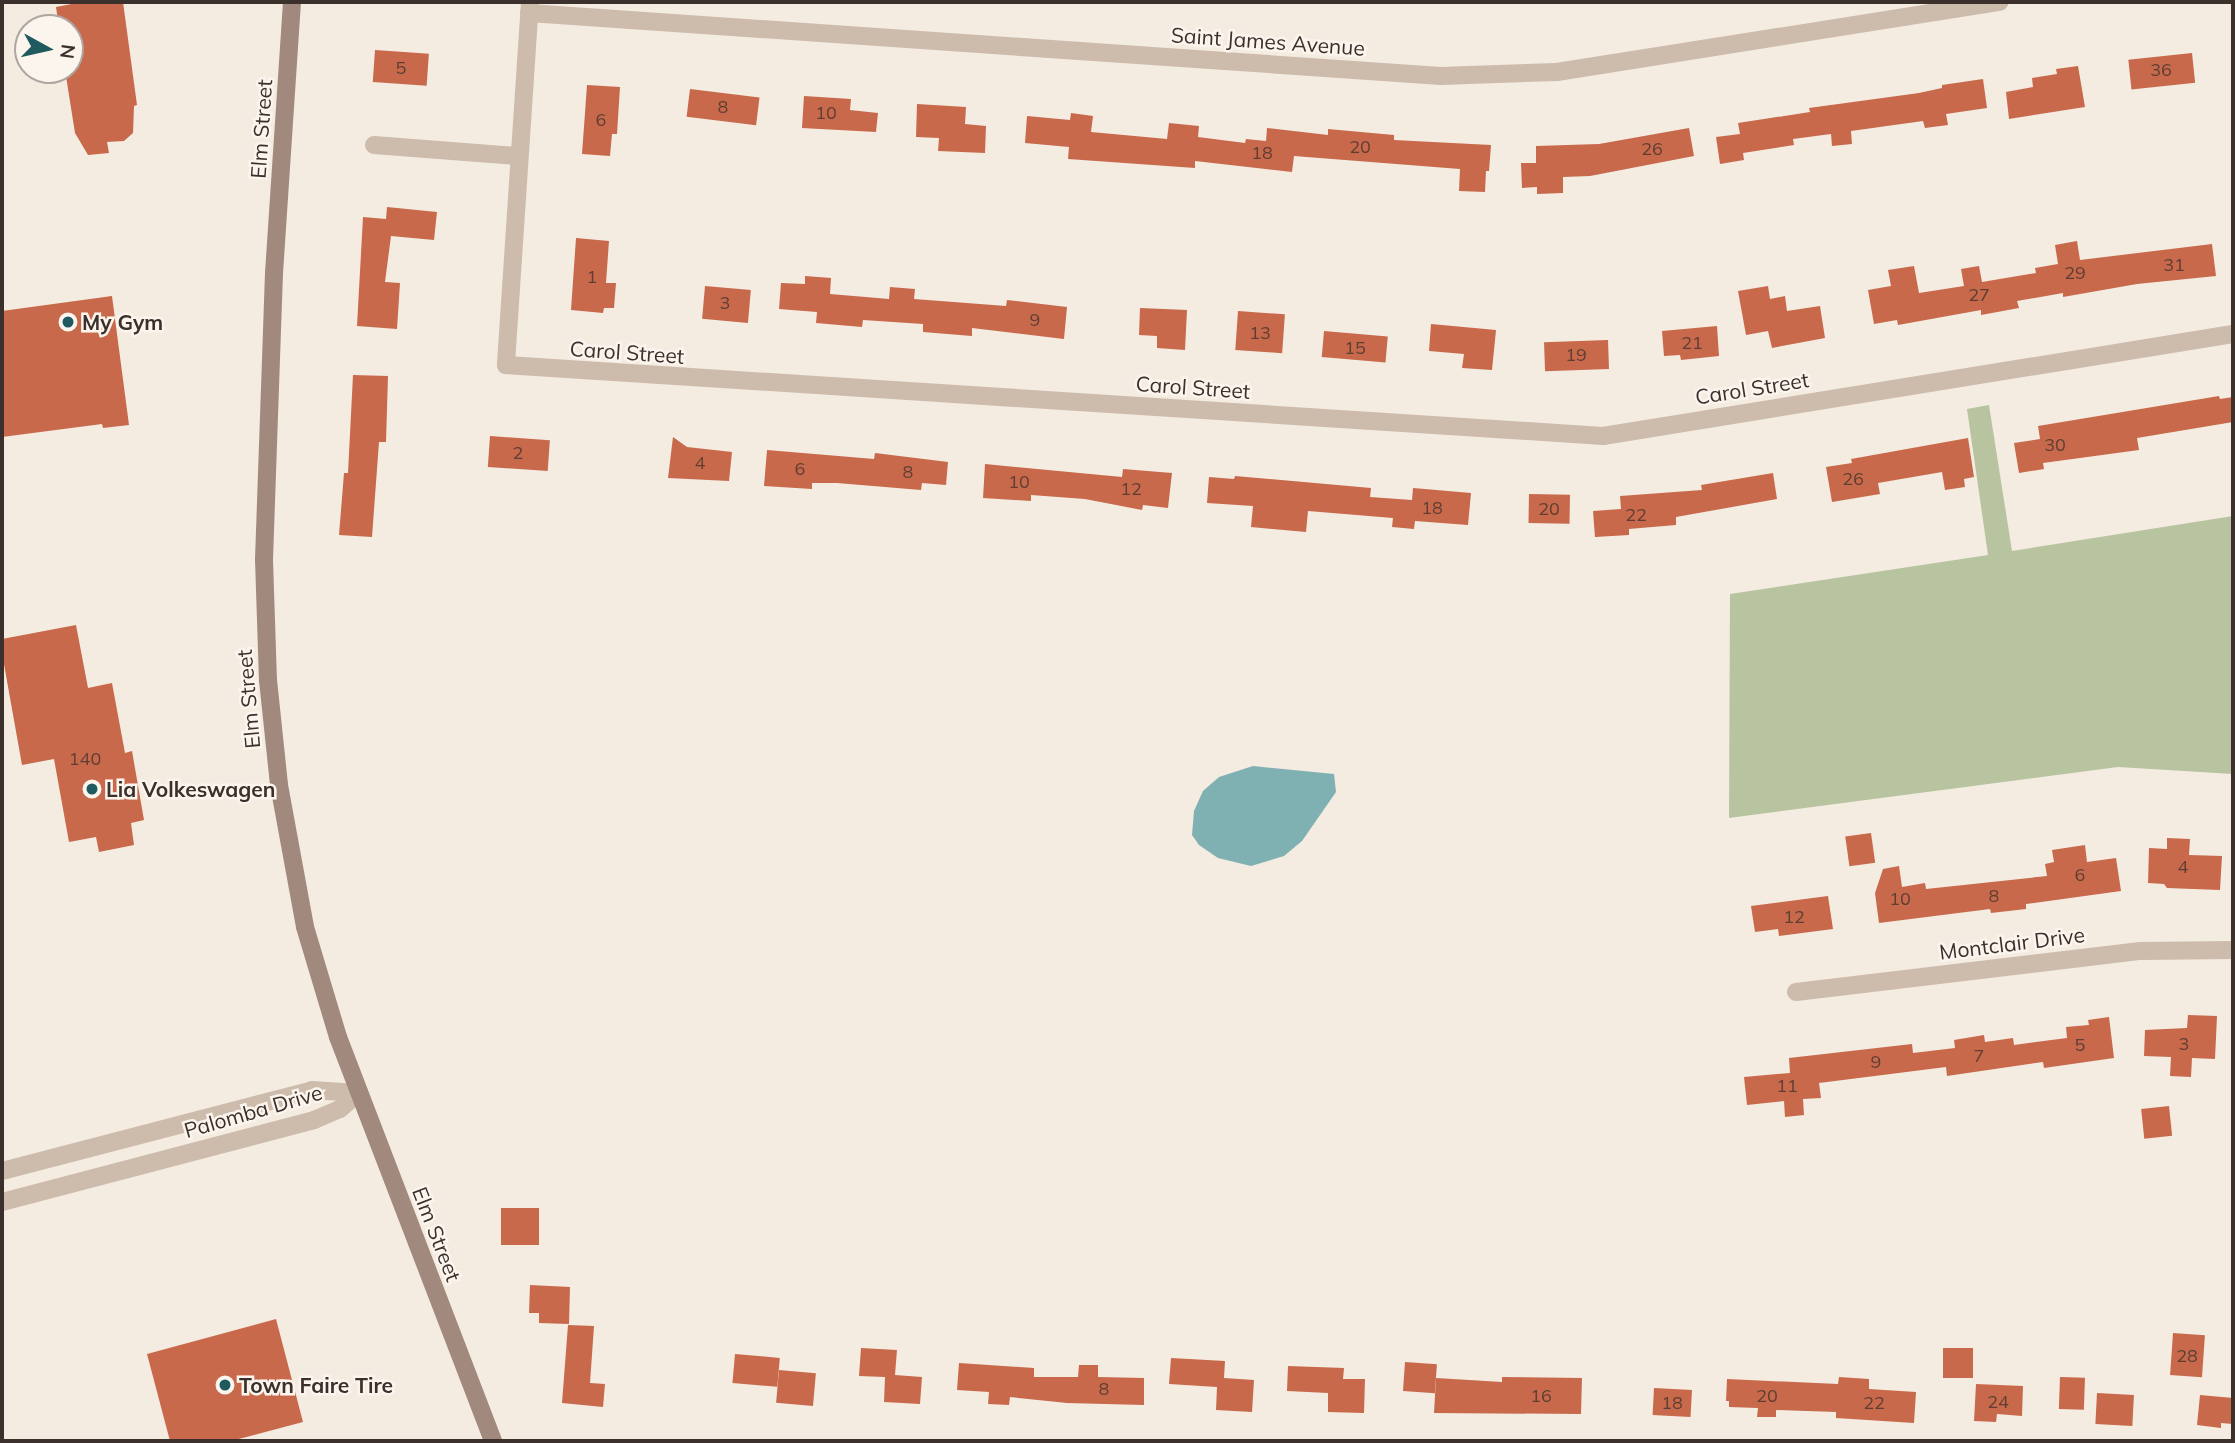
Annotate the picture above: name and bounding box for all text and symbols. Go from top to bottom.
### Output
north arrow [14,14,84,84]
street label: Saint James Avenue [1170,22,1366,60]
text: N [55,43,81,60]
house number: 5 [396,57,406,79]
house number: 36 [2150,59,2172,81]
street label: Elm Street [245,79,277,179]
house number: 8 [718,96,728,118]
house number: 10 [815,102,837,124]
house number: 6 [596,109,606,131]
house number: 20 [1349,136,1371,158]
house number: 26 [1641,138,1663,160]
house number: 18 [1251,142,1273,164]
house number: 31 [2163,254,2185,276]
house number: 29 [2064,262,2086,284]
house number: 1 [587,266,597,288]
house number: 27 [1968,284,1990,306]
house number: 3 [720,292,730,314]
place label: My Gym [82,309,163,335]
house number: 9 [1030,309,1040,331]
marker: My Gym [60,314,76,330]
house number: 13 [1249,322,1271,344]
house number: 21 [1681,332,1703,354]
street label: Carol Street [569,335,685,369]
house number: 15 [1344,337,1366,359]
house number: 19 [1565,344,1587,366]
street label: Carol Street [1693,367,1811,409]
street label: Carol Street [1135,370,1251,404]
house number: 30 [2044,434,2066,456]
house number: 2 [513,442,523,464]
house number: 4 [695,452,705,474]
house number: 6 [795,458,805,480]
house number: 8 [903,461,913,483]
house number: 26 [1842,468,1864,490]
house number: 10 [1008,471,1030,493]
house number: 12 [1120,478,1142,500]
house number: 18 [1421,497,1443,519]
house number: 20 [1538,498,1560,520]
house number: 22 [1625,504,1647,526]
street label: Elm Street [231,648,265,750]
house number: 140 [69,748,101,770]
place label: Lia Volkeswagen [106,776,276,802]
marker: Lia Volkeswagen [84,781,100,797]
house number: 4 [2178,856,2188,878]
house number: 6 [2075,864,2085,886]
house number: 8 [1989,885,1999,907]
house number: 10 [1889,888,1911,910]
house number: 12 [1783,906,1805,928]
street label: Montclair Drive [1938,922,2086,964]
house number: 3 [2179,1033,2189,1055]
house number: 5 [2075,1034,2085,1056]
house number: 7 [1974,1045,1984,1067]
house number: 9 [1871,1051,1881,1073]
house number: 11 [1776,1075,1798,1097]
street label: Palomba Drive [181,1079,325,1143]
street label: Elm Street [407,1183,467,1285]
house number: 28 [2176,1345,2198,1367]
place label: Town Faire Tire [239,1372,393,1398]
marker: Town Faire Tire [217,1377,233,1393]
house number: 8 [1099,1378,1109,1400]
house number: 16 [1530,1385,1552,1407]
house number: 20 [1756,1385,1778,1407]
house number: 24 [1987,1391,2009,1413]
house number: 18 [1661,1392,1683,1414]
house number: 22 [1863,1392,1885,1414]

